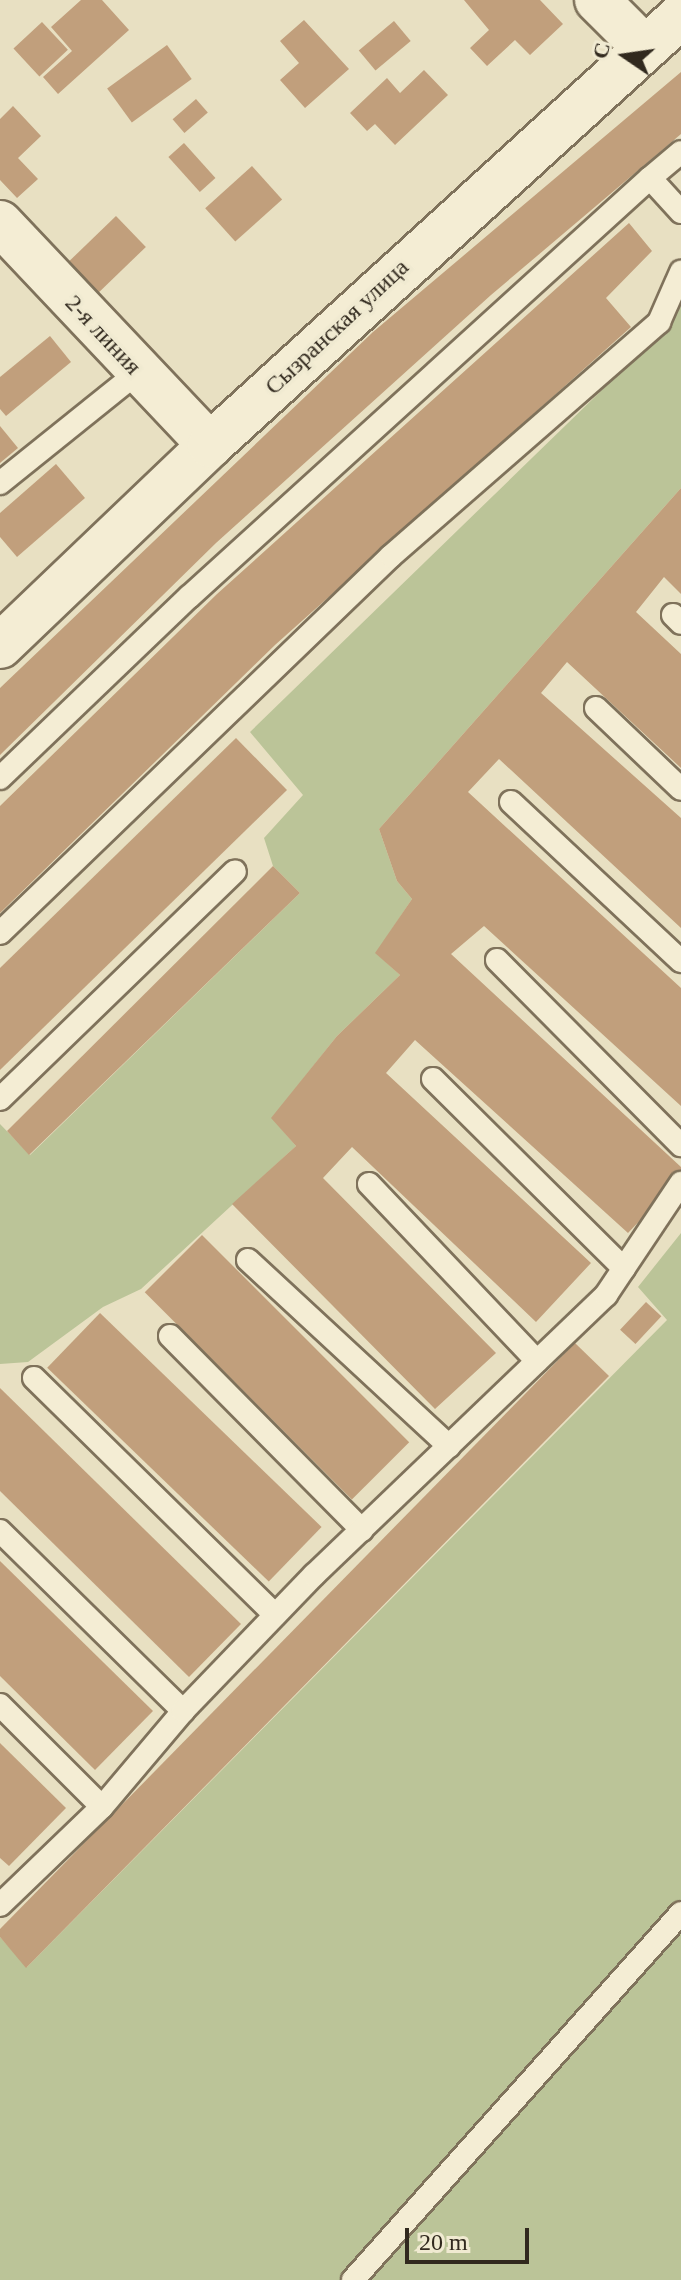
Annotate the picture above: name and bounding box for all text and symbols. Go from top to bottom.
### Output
north arrow [585,16,665,96]
text: С [587,40,615,61]
street label: Сызранская улица [259,253,415,401]
street label: 2-я линия [59,289,147,381]
scale bar [409,2212,533,2262]
text: 20 m [419,2229,468,2255]

